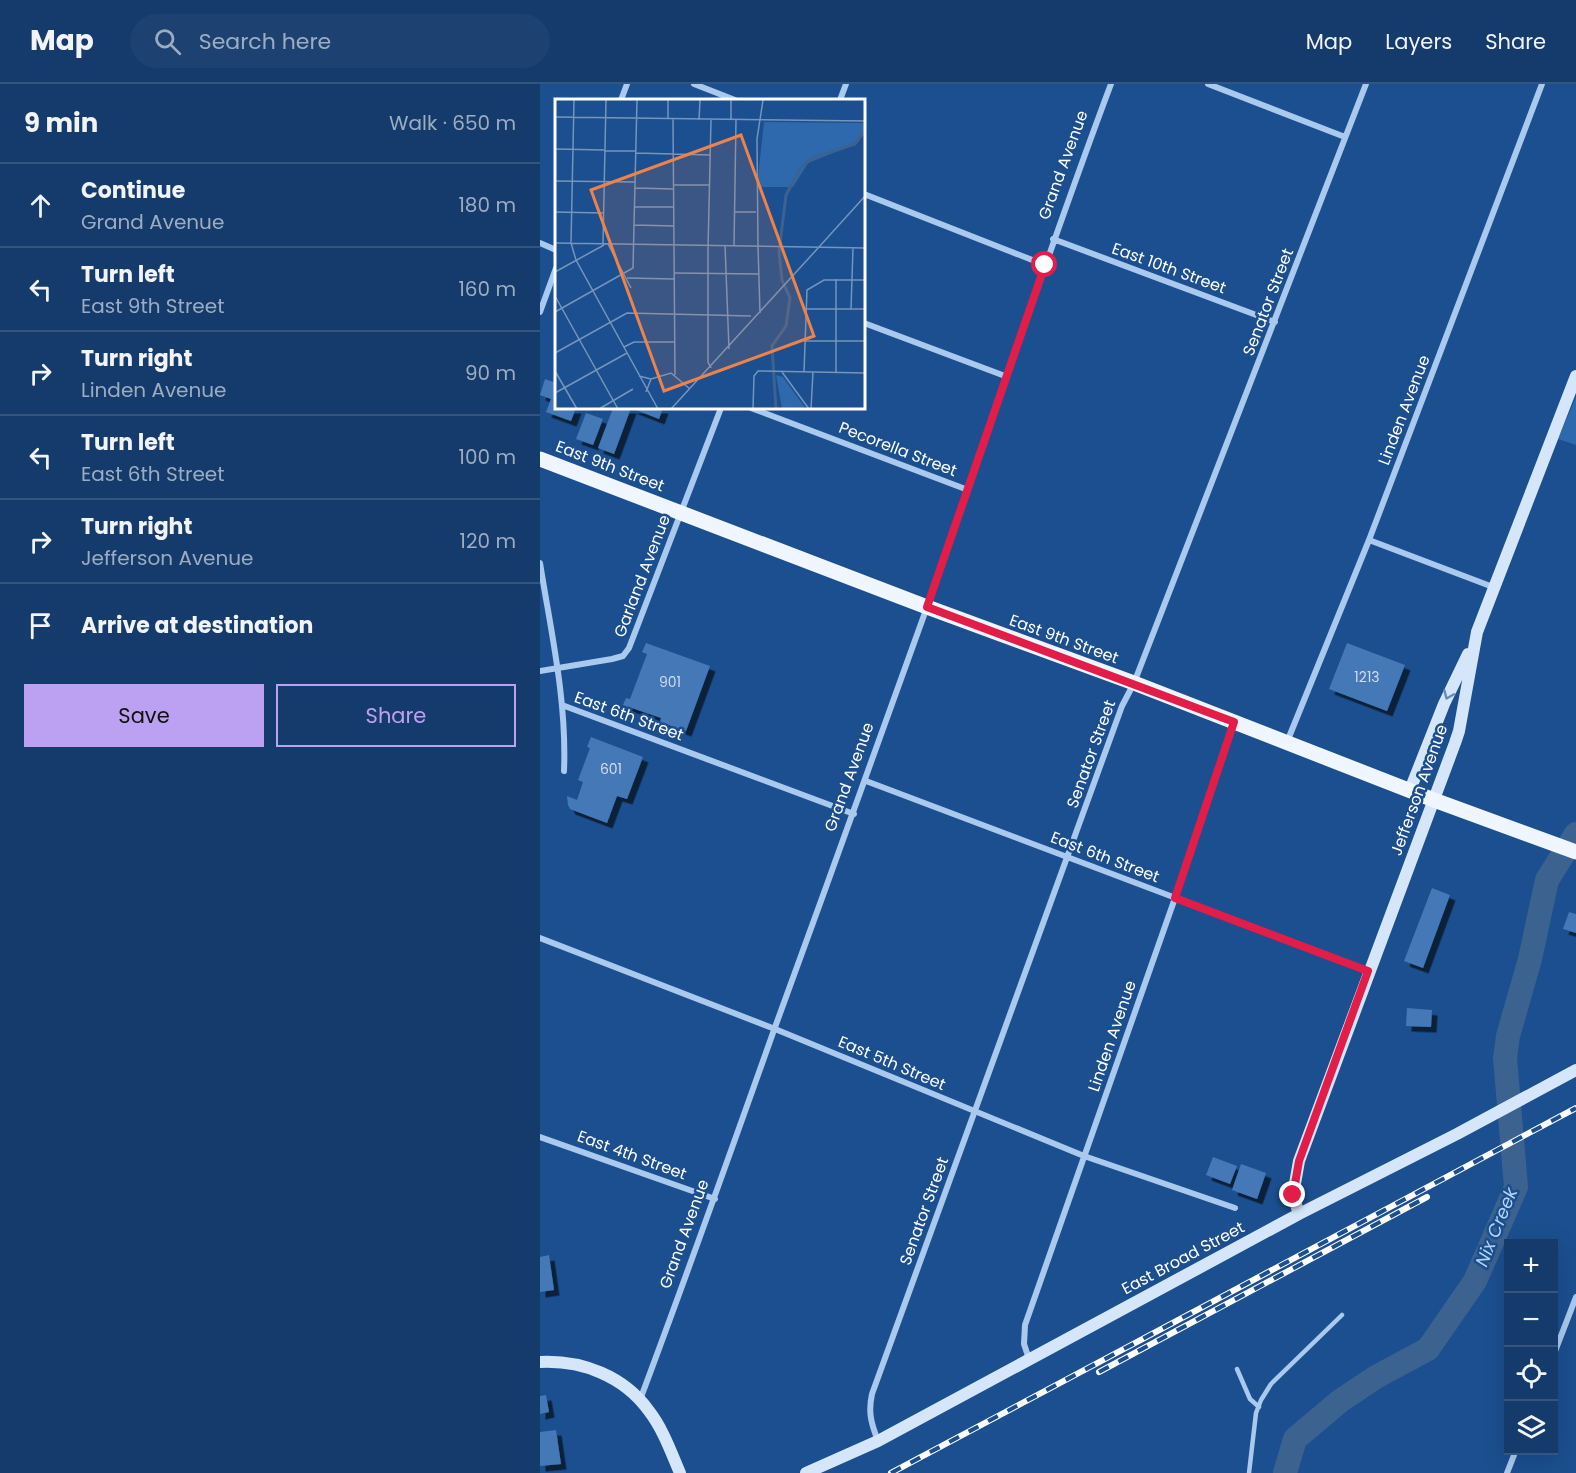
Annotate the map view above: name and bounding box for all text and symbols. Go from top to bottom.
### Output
search box [130,14,550,68]
text: Map [30,21,94,60]
icon: search [151,25,184,58]
text: Search here [199,26,331,57]
text: Map [1306,27,1352,56]
text: Layers [1385,27,1452,56]
text: Share [1485,27,1546,56]
inset map [555,99,866,410]
text: 9 min [24,105,98,141]
street label: Grand Avenue [1033,107,1093,223]
text: Walk · 650 m [389,109,516,137]
text: Continue [81,175,185,206]
icon: ahead [24,189,57,222]
text: 180 m [458,191,516,219]
text: Grand Avenue [81,208,224,236]
street label: East 10th Street [1109,237,1229,299]
street label: Senator Street [1237,245,1299,359]
route start [1031,251,1057,277]
text: Turn left [81,259,175,290]
icon: left [24,273,57,306]
text: 160 m [458,275,516,303]
text: East 9th Street [81,292,224,320]
text: Turn right [81,343,192,374]
street label: Linden Avenue [1372,351,1436,468]
icon: right [24,357,57,390]
text: 90 m [465,359,516,387]
text: Linden Avenue [81,376,227,404]
street label: Pecorella Street [836,416,961,482]
text: Turn left [81,427,175,458]
street label: East 9th Street [552,435,668,497]
icon: left [24,441,57,474]
text: 100 m [459,443,516,471]
text: East 6th Street [81,460,225,488]
text: Turn right [81,511,192,542]
street label: Garland Avenue [608,511,676,641]
icon: right [24,525,57,558]
text: 120 m [460,527,516,555]
text: Jefferson Avenue [81,544,254,572]
icon: arrive [24,609,57,642]
street label: East 9th Street [1006,609,1122,669]
text: Arrive at destination [81,610,313,641]
house number: 1213 [1354,667,1380,687]
house number: 901 [659,672,681,692]
button: Save [24,684,264,747]
button: Share [276,684,516,747]
street label: East 6th Street [571,686,687,746]
one-way arrow [1443,688,1455,699]
street label: Senator Street [1061,697,1121,811]
street label: Grand Avenue [819,719,879,835]
street label: Jefferson Avenue [1385,721,1453,859]
house number: 601 [600,759,622,779]
street label: East 6th Street [1047,826,1163,888]
street label: Linden Avenue [1082,977,1142,1095]
street label: East 5th Street [835,1030,949,1096]
street label: East 4th Street [574,1125,690,1185]
street label: Senator Street [894,1154,954,1268]
street label: Grand Avenue [654,1176,714,1292]
route end [1279,1181,1305,1207]
water label: Nix Creek [1469,1183,1523,1270]
street label: East Broad Street [1117,1216,1249,1300]
map controls [1504,1239,1558,1455]
button: + [1504,1239,1558,1293]
button: − [1504,1293,1558,1347]
button: locate [1504,1347,1558,1401]
button: layers [1504,1401,1558,1455]

